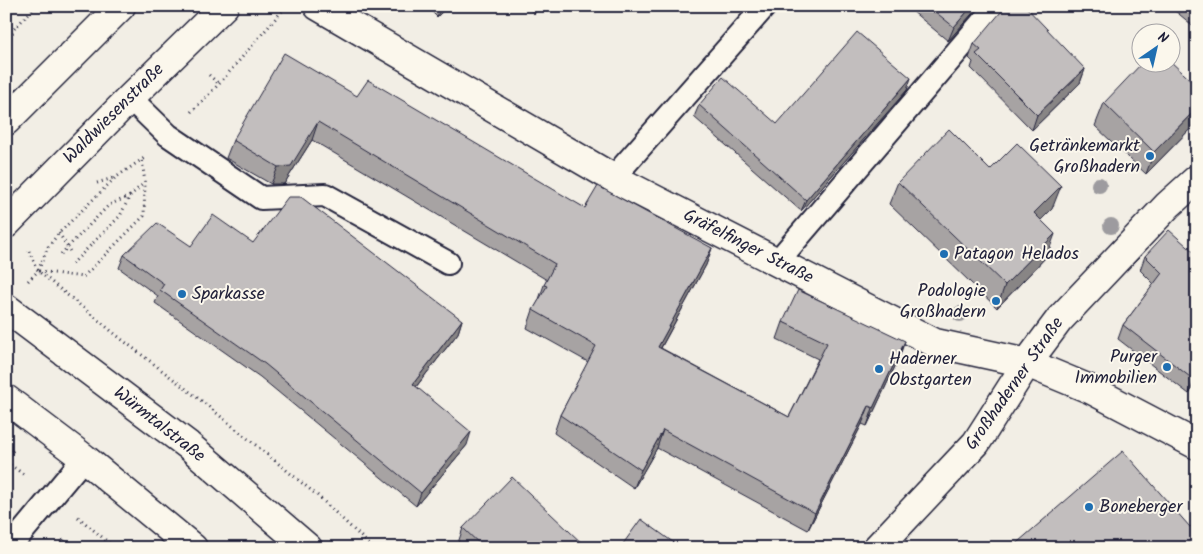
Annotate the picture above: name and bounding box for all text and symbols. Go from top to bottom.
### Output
north arrow [1130,22,1180,72]
text: N [1153,26,1173,50]
street label: Waldwiesenstraße [57,57,171,171]
place label: Getränkemarkt Großhadern [1029,132,1141,182]
marker: Getränkemarkt Großhadern [1144,150,1156,162]
street label: Gräfelfinger Straße [678,202,818,292]
place label: Patagon Helados [954,240,1079,269]
marker: Patagon Helados [938,248,950,260]
place label: Podologie Großhadern [900,277,986,327]
place label: Sparkasse [192,280,265,309]
marker: Sparkasse [176,288,188,300]
marker: Podologie Großhadern [990,295,1002,307]
street label: Großhaderner Straße [958,311,1072,457]
place label: Purger Immobilien [1074,343,1158,393]
place label: Haderner Obstgarten [889,345,972,395]
marker: Purger Immobilien [1161,361,1173,373]
marker: Haderner Obstgarten [873,363,885,375]
street label: Würmtalstraße [107,380,211,470]
place label: Boneberger [1099,493,1183,522]
marker: Boneberger [1083,501,1095,513]

